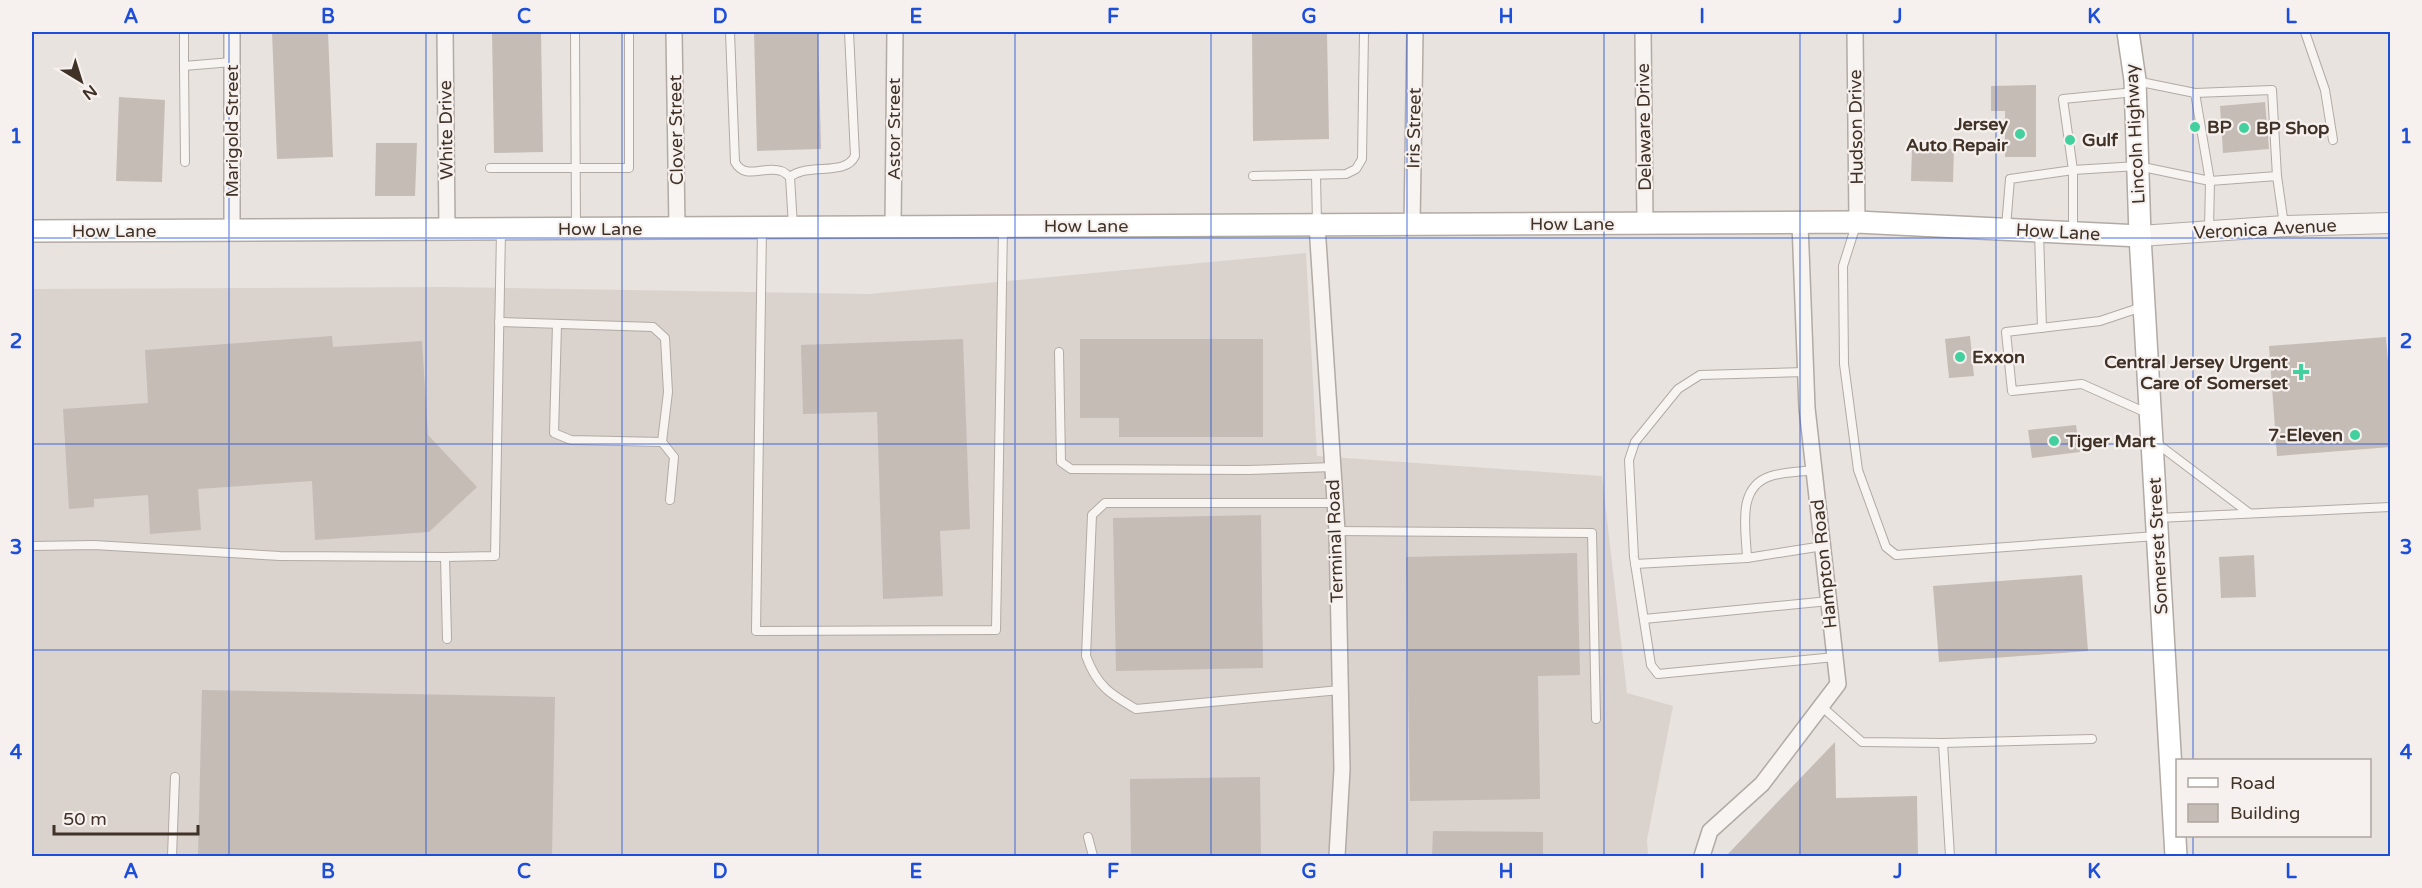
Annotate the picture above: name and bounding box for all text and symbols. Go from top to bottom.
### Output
text: A [124,5,139,29]
text: B [321,5,335,29]
text: C [517,5,531,29]
text: D [712,5,728,29]
text: E [910,5,923,29]
text: F [1107,5,1119,29]
text: G [1301,5,1317,29]
text: H [1498,5,1514,29]
text: I [1699,5,1705,29]
text: J [1892,5,1903,29]
text: K [2087,5,2101,29]
text: L [2285,5,2297,29]
north arrow [51,51,111,111]
street label: Delaware Drive [1632,63,1656,191]
street label: Lincoln Highway [2120,63,2150,205]
street label: Marigold Street [221,64,243,198]
street label: Hudson Drive [1844,69,1868,185]
street label: Clover Street [664,74,688,185]
street label: Astor Street [883,78,905,180]
text: N [78,80,101,104]
street label: White Drive [434,80,458,180]
street label: Iris Street [1402,87,1426,169]
place label: Jersey Auto Repair [1906,113,2009,156]
place label: BP [2207,116,2232,138]
place label: BP Shop [2256,117,2329,139]
marker: BP [2188,120,2202,134]
marker: BP Shop [2237,121,2251,135]
text: 1 [10,125,22,149]
text: 1 [2400,125,2412,149]
marker: Jersey Auto Repair [2013,127,2027,141]
place label: Gulf [2082,129,2119,151]
marker: Gulf [2063,133,2077,147]
street label: How Lane [1530,213,1614,235]
street label: Veronica Avenue [2193,214,2337,244]
street label: How Lane [1044,215,1128,237]
street label: How Lane [558,218,642,240]
street label: How Lane [2015,219,2101,245]
street label: How Lane [72,220,156,242]
text: 2 [10,330,22,354]
text: 2 [2400,330,2412,354]
place label: Exxon [1972,346,2025,368]
marker: Exxon [1953,350,1967,364]
place label: Central Jersey Urgent Care of Somerset [2104,351,2288,394]
marker: Central Jersey Urgent Care of Somerset [2292,363,2310,381]
place label: 7-Eleven [2268,424,2343,446]
marker: 7-Eleven [2348,428,2362,442]
place label: Tiger Mart [2065,430,2156,452]
marker: Tiger Mart [2047,434,2061,448]
street label: Somerset Street [2143,477,2173,615]
street label: Terminal Road [1322,479,1348,603]
street label: Hampton Road [1806,498,1842,630]
text: 3 [10,536,22,560]
text: 3 [2400,536,2412,560]
text: 4 [10,741,23,765]
text: 4 [2400,741,2413,765]
legend [2176,759,2371,837]
text: Road [2230,772,2275,794]
scale bar [54,798,198,836]
text: Building [2230,802,2300,824]
text: 50 m [63,808,107,830]
text: A [124,860,139,884]
text: B [321,860,335,884]
text: C [517,860,531,884]
text: D [712,860,728,884]
text: E [910,860,923,884]
text: F [1107,860,1119,884]
text: G [1301,860,1317,884]
text: H [1498,860,1514,884]
text: I [1699,860,1705,884]
text: J [1892,860,1903,884]
text: K [2087,860,2101,884]
text: L [2285,860,2297,884]

